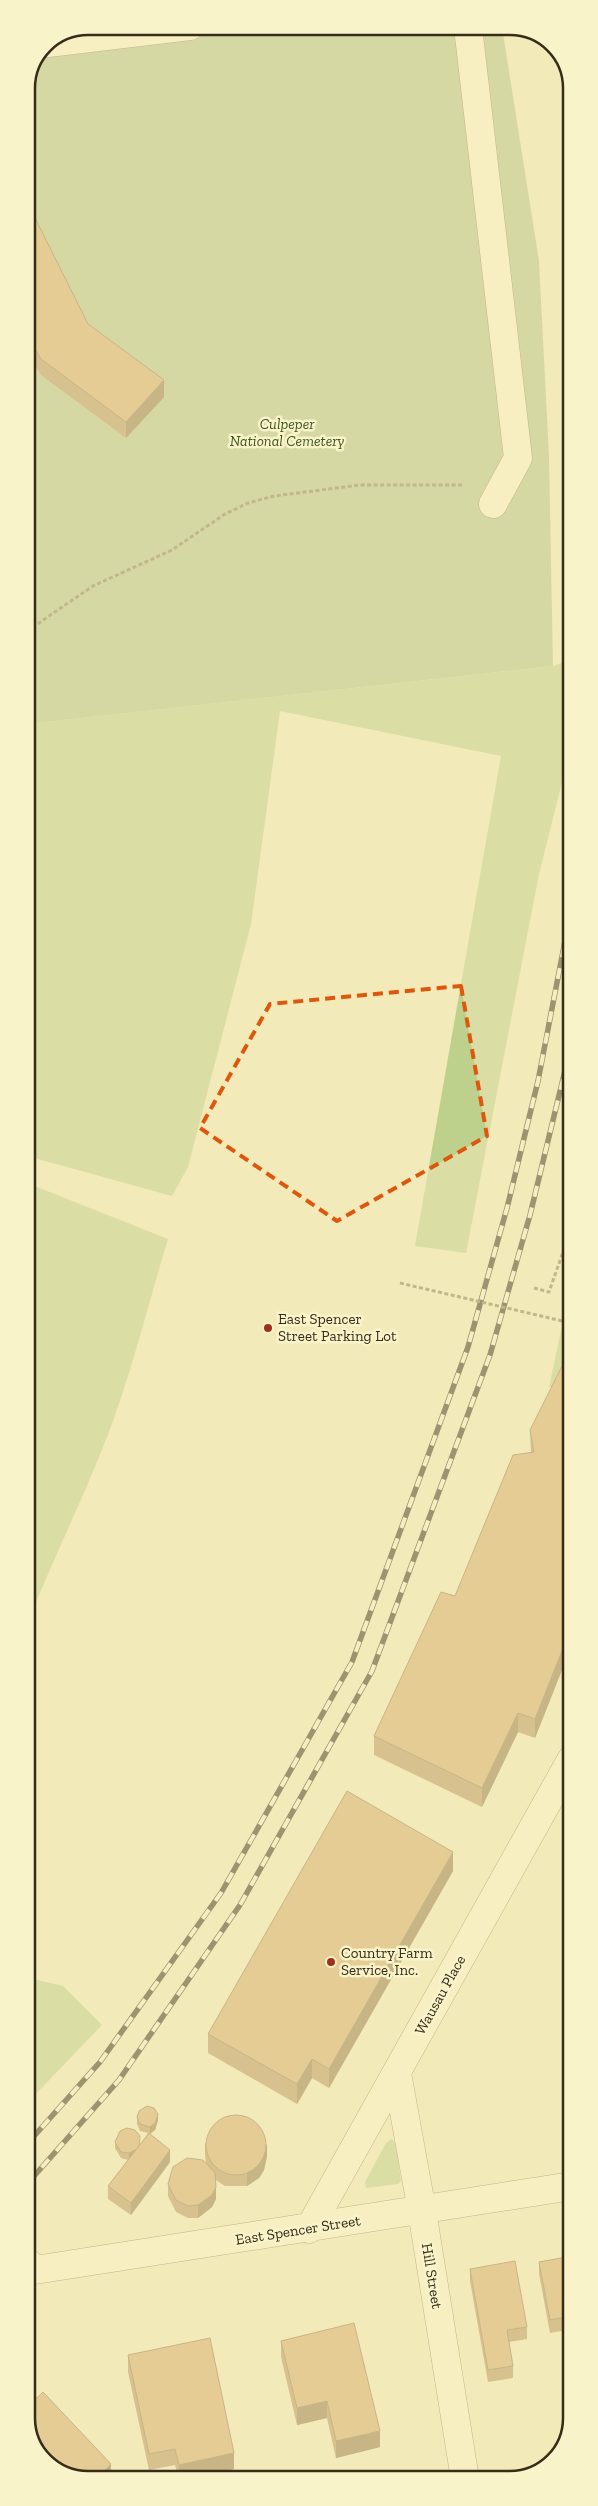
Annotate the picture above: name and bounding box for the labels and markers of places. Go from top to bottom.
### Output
place label: East Spencer Street Parking Lot [278,1310,397,1345]
marker: East Spencer Street Parking Lot [262,1322,274,1334]
place label: Country Farm Service, Inc. [341,1944,433,1979]
marker: Country Farm Service, Inc. [325,1956,337,1968]

